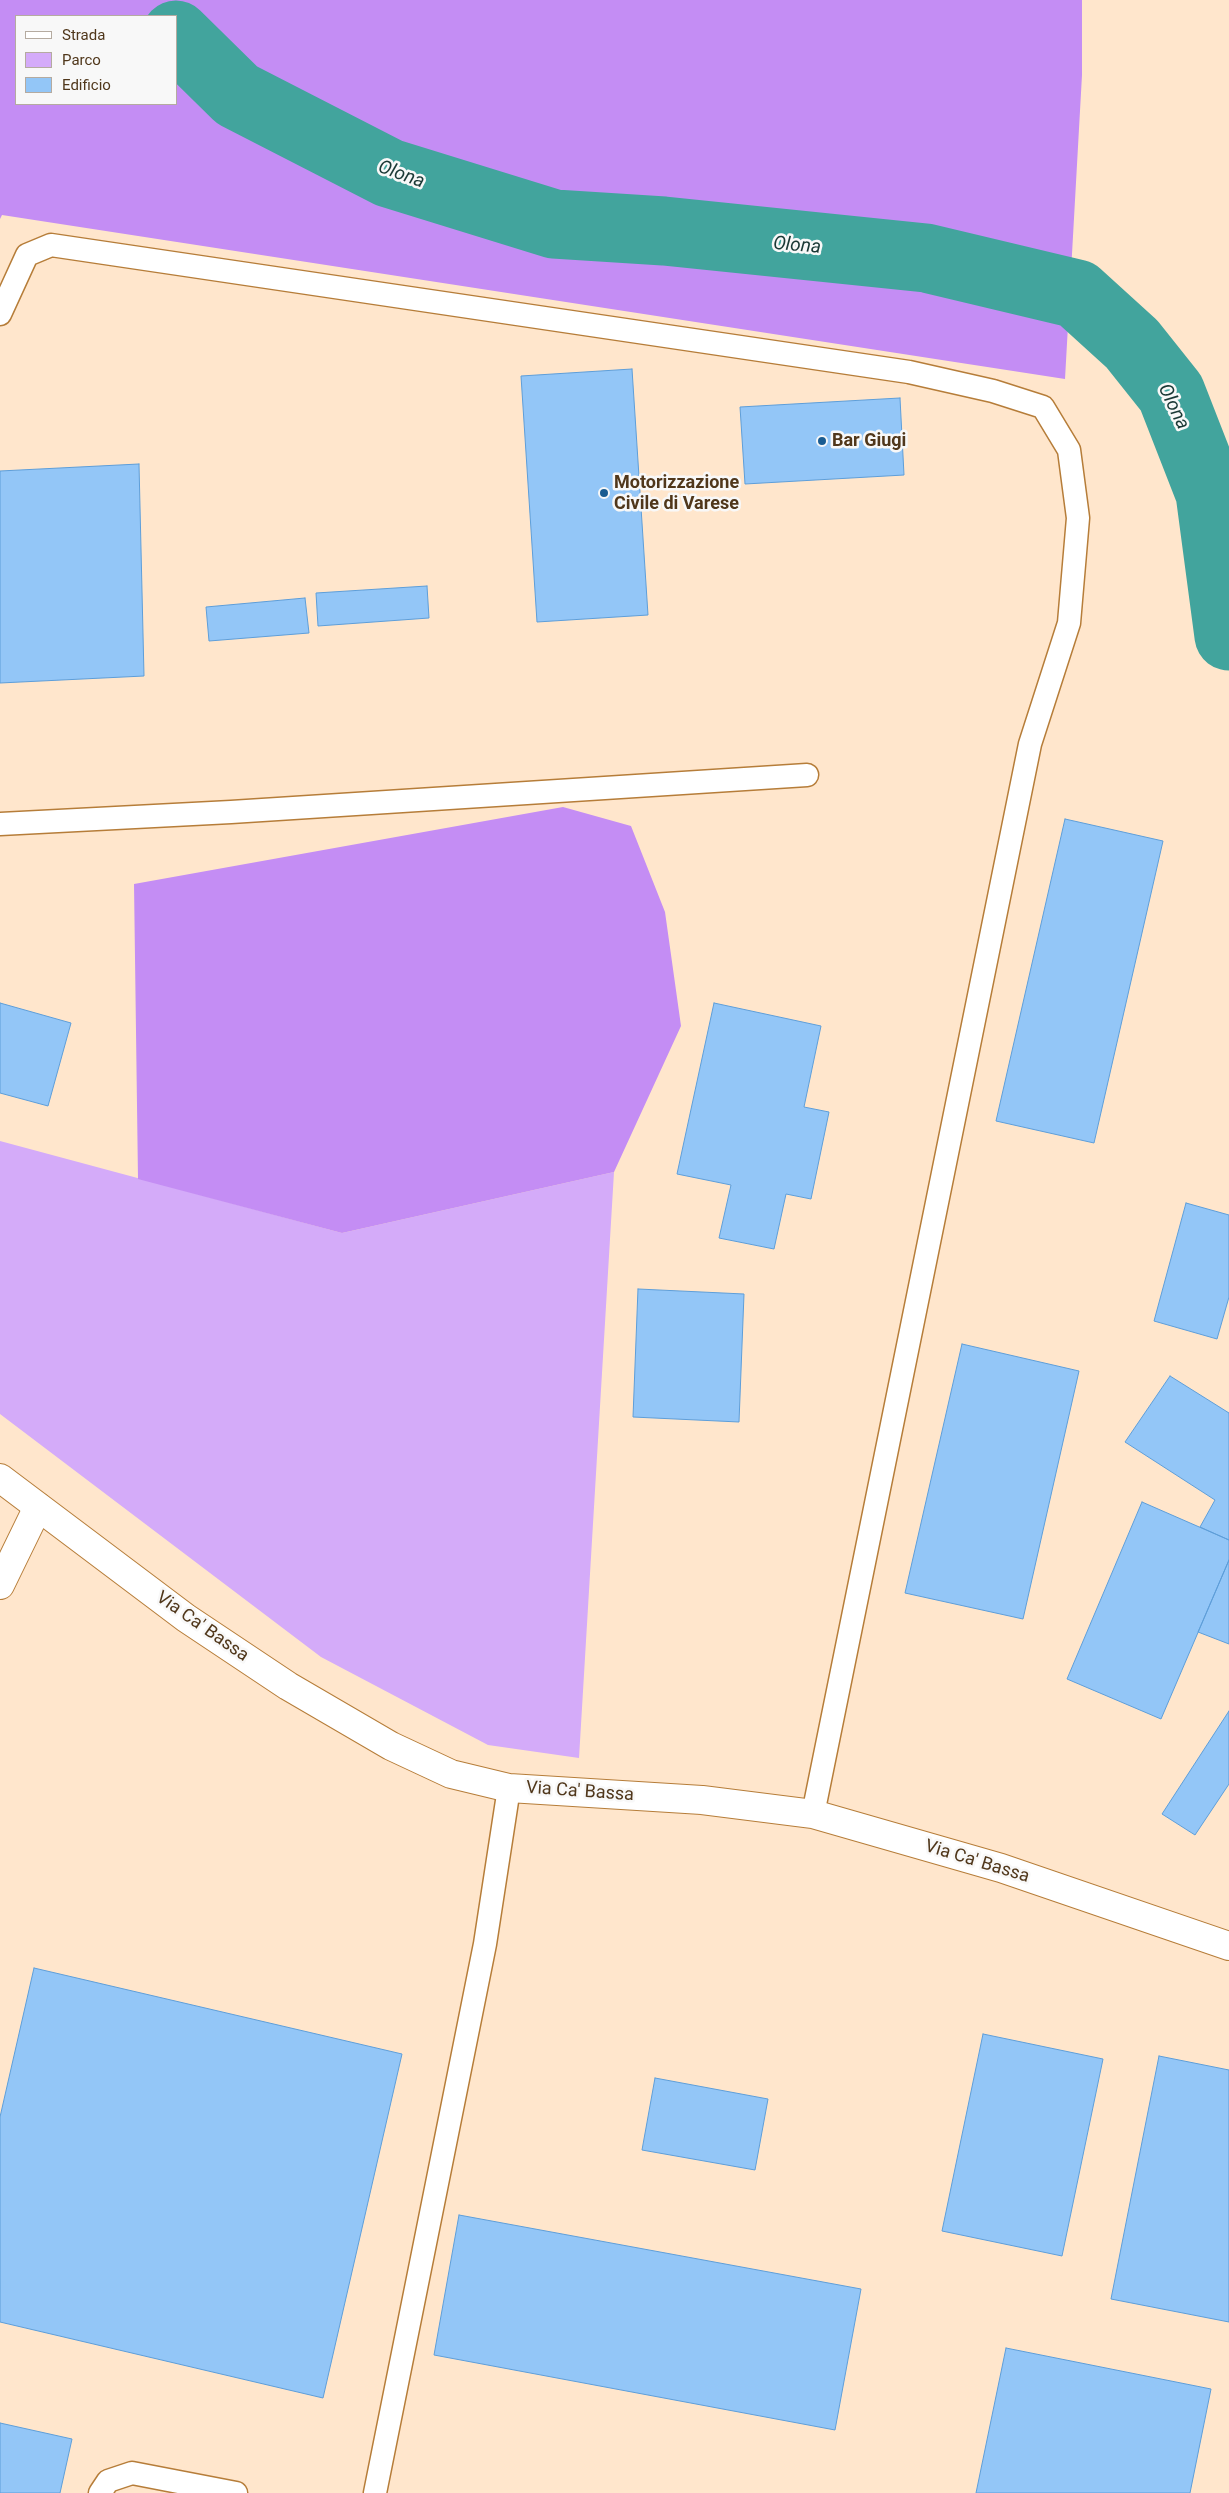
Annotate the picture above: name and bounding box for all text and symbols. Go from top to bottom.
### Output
legend [15,15,178,105]
text: Strada [62,26,105,44]
text: Parco [62,51,101,69]
text: Edificio [62,76,111,94]
water label: Olona [375,156,427,194]
water label: Olona [772,233,822,259]
water label: Olona [1152,380,1194,434]
place label: Bar Giugi [832,430,906,452]
marker: Bar Giugi [816,435,828,447]
place label: Motorizzazione Civile di Varese [614,472,739,514]
marker: Motorizzazione Civile di Varese [598,487,610,499]
street label: Via Ca' Bassa [152,1587,252,1667]
street label: Via Ca' Bassa [525,1777,635,1807]
street label: Via Ca' Bassa [922,1836,1032,1888]

